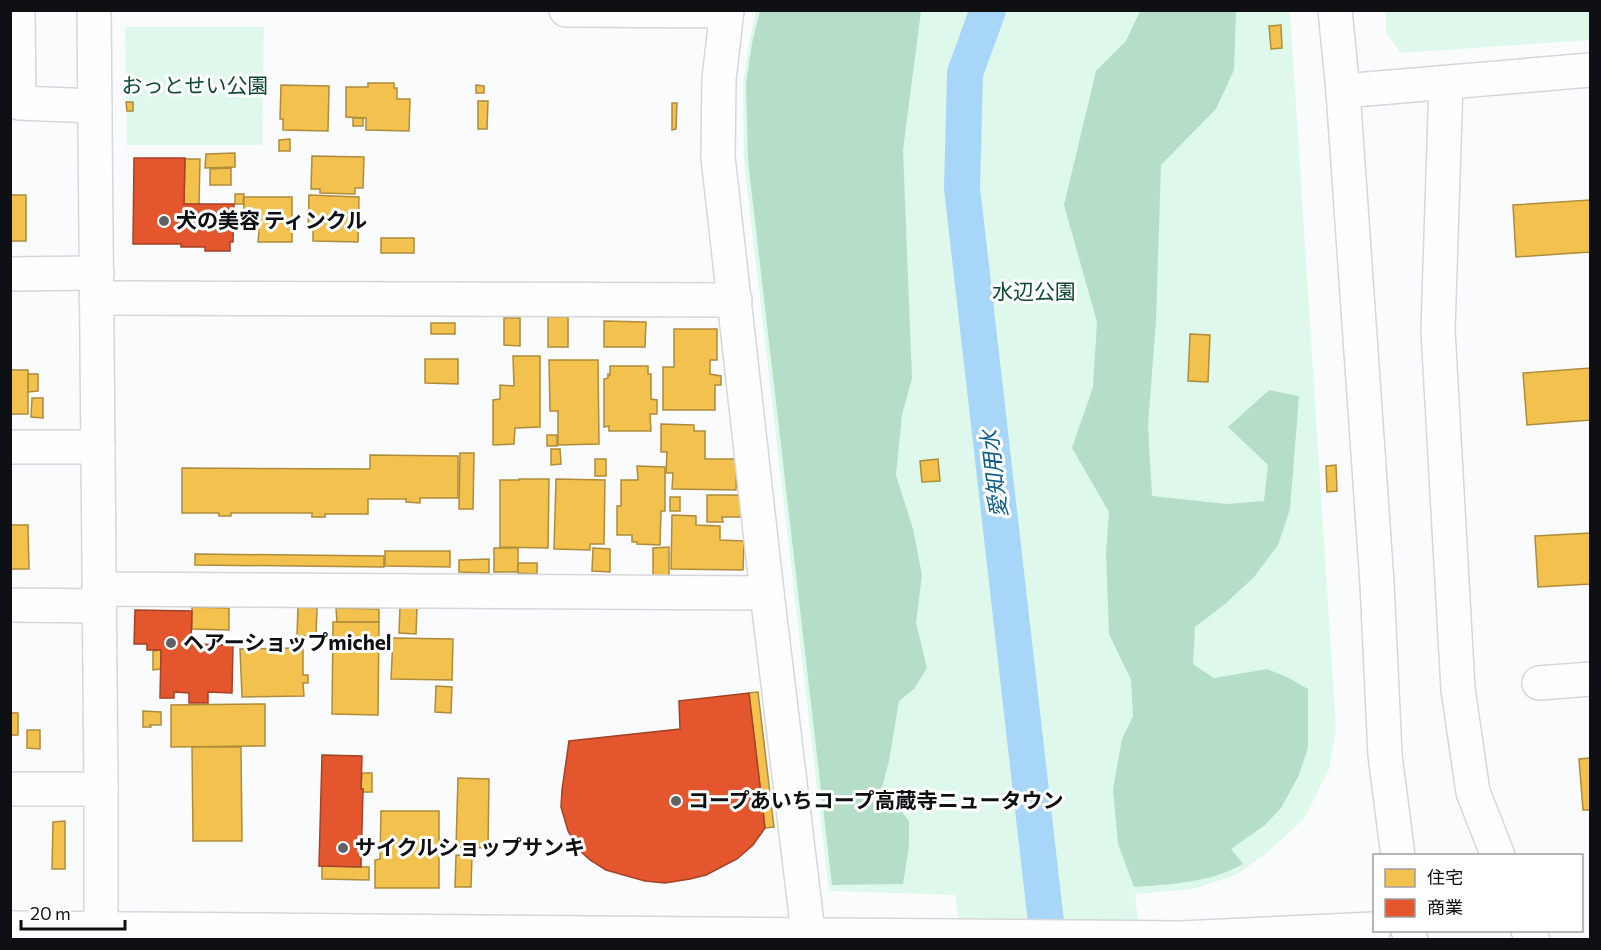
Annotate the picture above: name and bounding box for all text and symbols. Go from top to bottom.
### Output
park label: おっとせい公園 [122,72,269,97]
place label: 犬の美容 ティンクル [176,207,367,232]
marker: 犬の美容 ティンクル [157,214,171,228]
park label: 水辺公園 [992,278,1076,303]
water label: 愛知用水 [974,427,1012,519]
place label: ヘアーショップmichel [183,629,392,654]
marker: ヘアーショップmichel [164,636,178,650]
place label: コープあいちコープ高蔵寺ニュータウン [688,787,1063,812]
marker: コープあいちコープ高蔵寺ニュータウン [669,794,683,808]
place label: サイクルショップサンキ [355,834,585,859]
marker: サイクルショップサンキ [336,841,350,855]
legend [1373,854,1583,932]
text: 住宅 [1427,866,1463,888]
scale bar [21,893,124,931]
text: 商業 [1427,896,1463,918]
text: 20 m [30,902,71,924]

